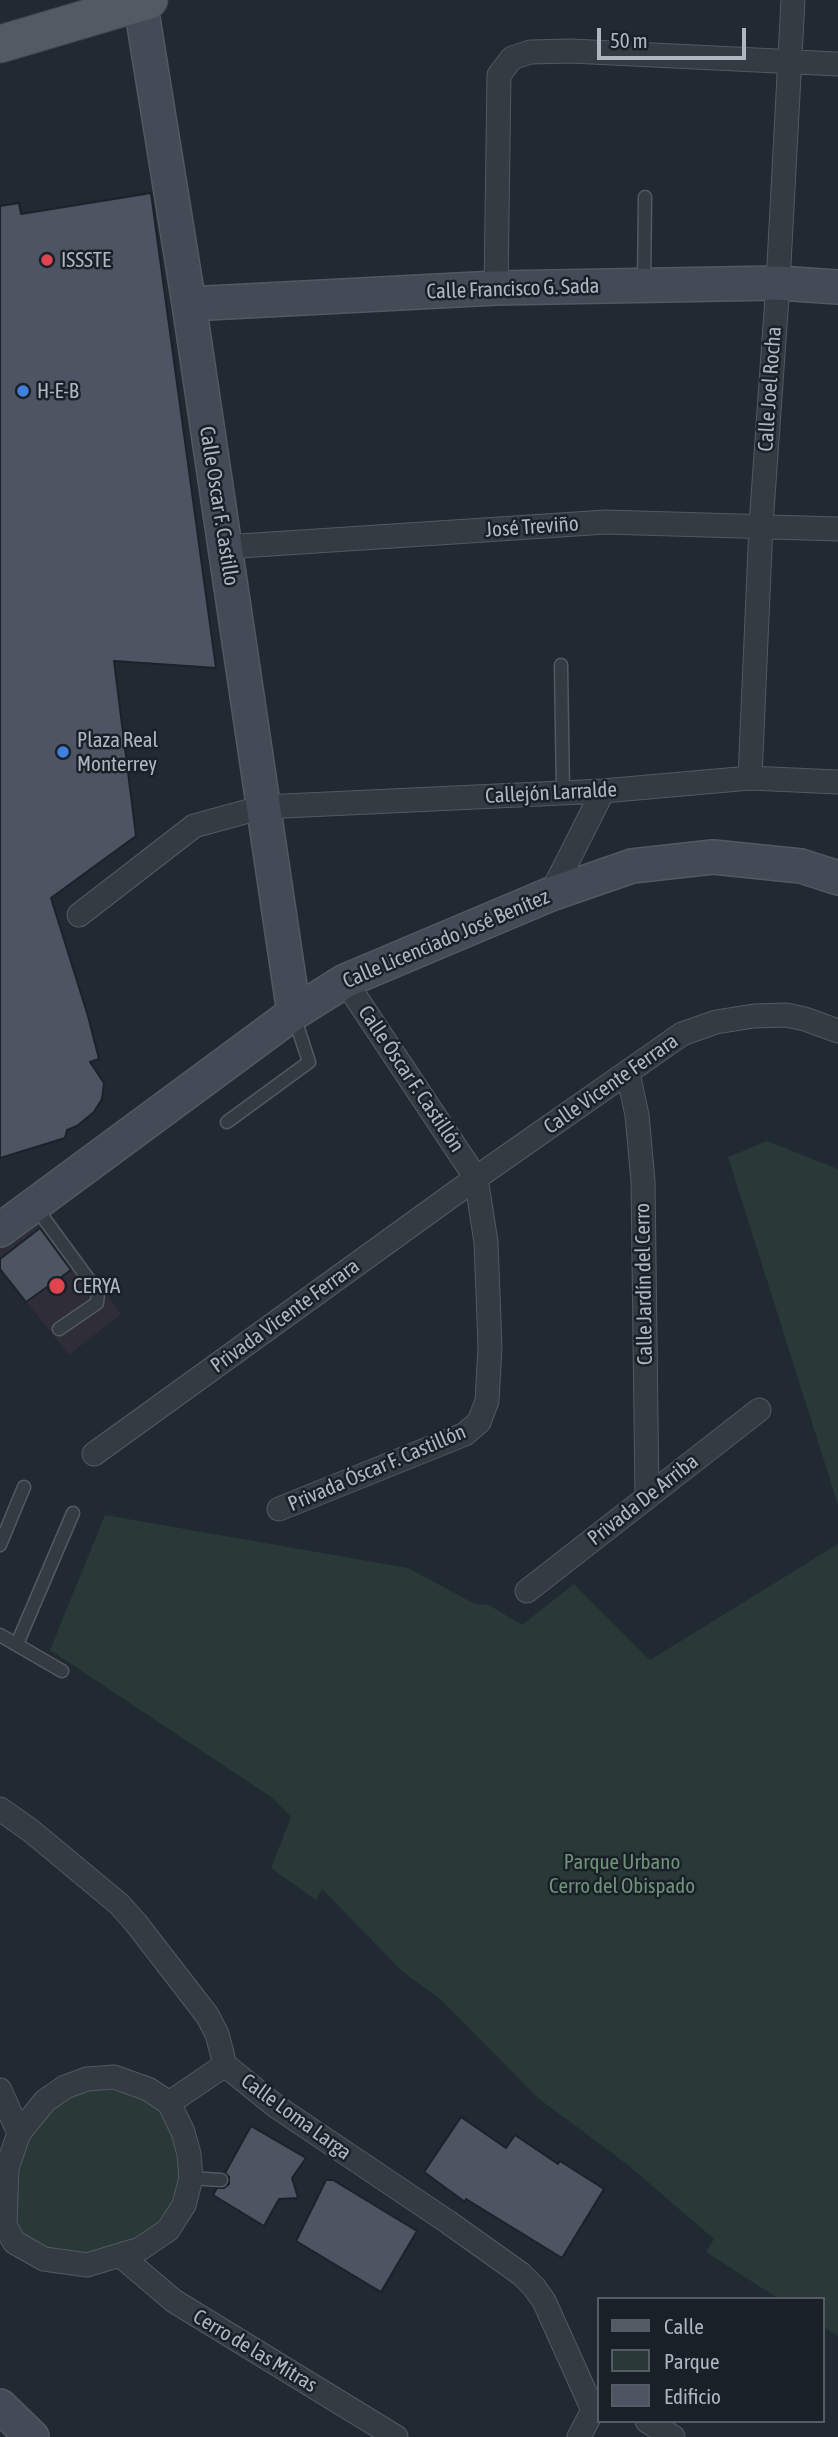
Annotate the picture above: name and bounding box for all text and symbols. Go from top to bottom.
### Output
scale bar [600,14,749,58]
text: 50 m [610,28,648,52]
place label: ISSSTE [61,247,111,273]
marker: ISSSTE [39,252,55,268]
street label: Calle Francisco G. Sada [426,273,600,305]
street label: Calle Joel Rocha [753,326,787,452]
place label: H-E-B [37,378,79,404]
marker: H-E-B [15,383,31,399]
street label: Calle Oscar F. Castillo [194,424,244,588]
street label: José Treviño [485,511,579,543]
place label: Plaza Real Monterrey [77,727,158,777]
marker: Plaza Real Monterrey [55,744,71,760]
street label: Callejón Larralde [484,777,618,809]
street label: Calle Licenciado José Benítez [339,884,553,994]
street label: Calle Óscar F. Castillón [353,1001,469,1157]
street label: Calle Vicente Ferrara [539,1028,683,1140]
street label: Calle Jardín del Cerro [630,1203,658,1365]
street label: Privada Vicente Ferrara [206,1254,364,1378]
place label: CERYA [73,1273,120,1299]
marker: CERYA [47,1276,67,1296]
street label: Privada Óscar F. Castillón [284,1419,470,1517]
street label: Privada De Arriba [583,1449,703,1551]
park label: Parque Urbano Cerro del Obispado [549,1849,695,1899]
street label: Calle Loma Larga [236,2069,356,2165]
legend [596,2297,824,2423]
street label: Cerro de las Mitras [189,2304,321,2398]
text: Calle [664,2314,704,2338]
text: Parque [664,2349,719,2373]
text: Edificio [664,2384,721,2408]

